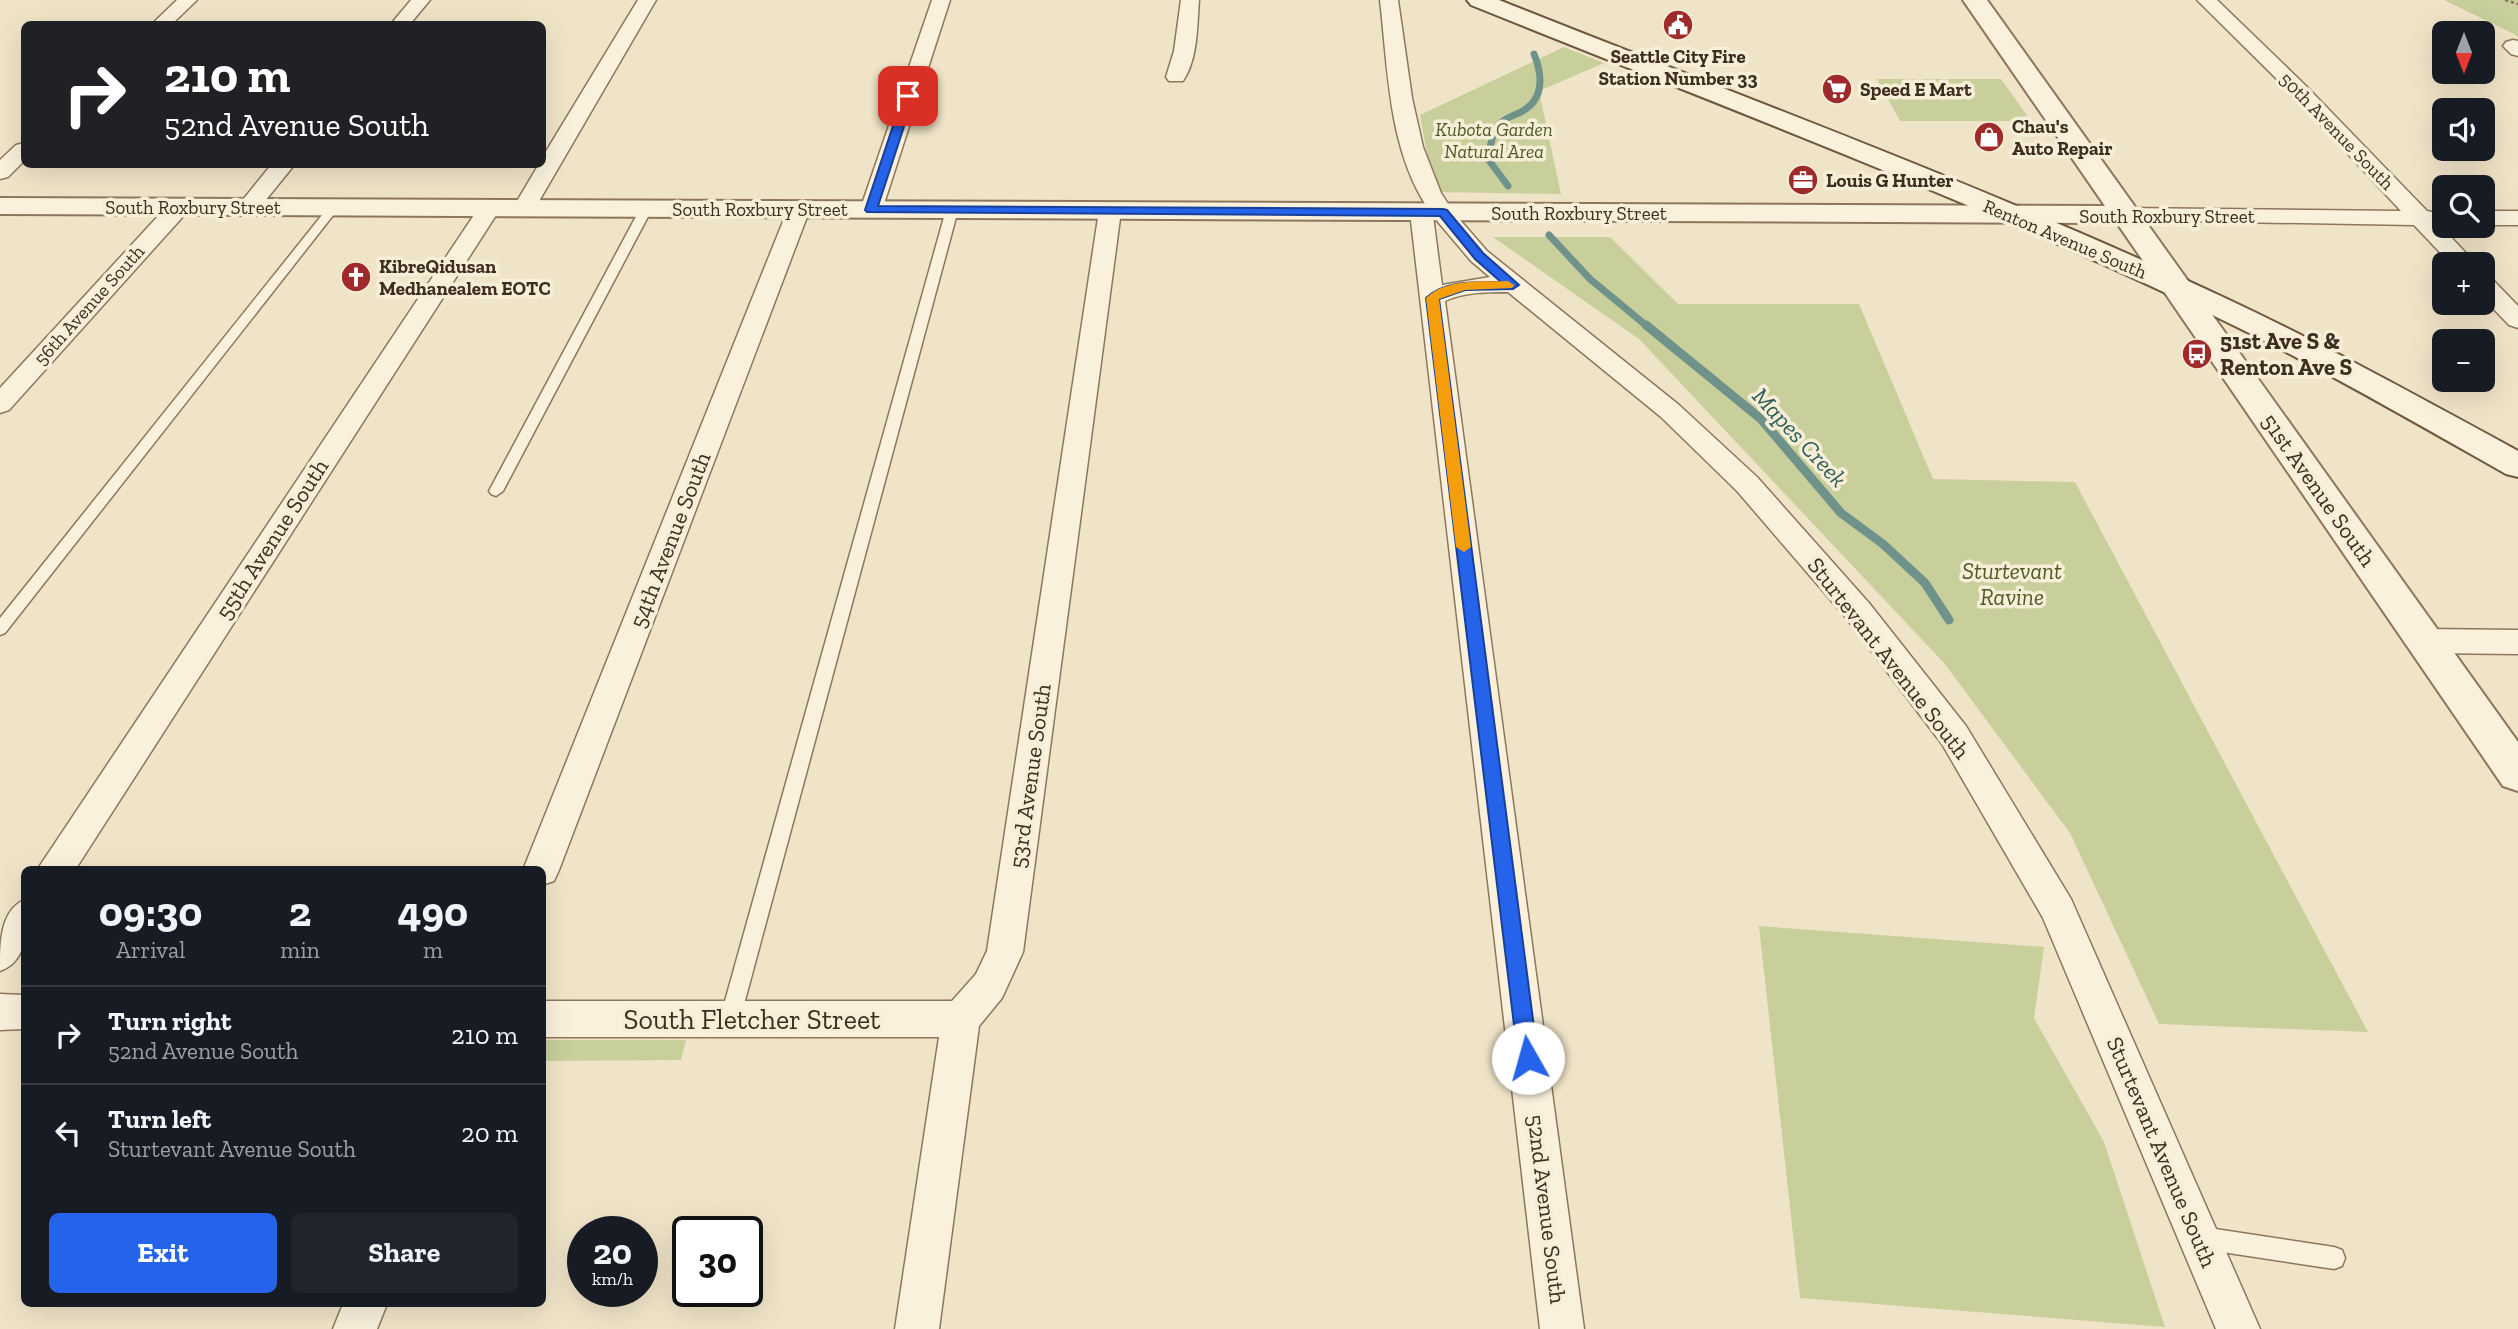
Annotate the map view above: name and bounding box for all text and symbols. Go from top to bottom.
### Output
public building icon: Seattle City Fire Station Number 33 [1661,8,1695,42]
north arrow [2432,21,2496,84]
map controls [2432,21,2495,392]
place label: Seattle City Fire Station Number 33 [1598,45,1758,90]
text: 210 m [164,46,290,105]
icon: right [49,49,140,140]
pin [878,66,938,126]
street label: 50th Avenue South [2275,67,2399,195]
supermarket icon: Speed E Mart [1820,72,1854,106]
icon: arrive [889,77,927,115]
place label: Speed E Mart [1860,78,1972,101]
button: sound [2432,98,2495,161]
text: 52nd Avenue South [164,106,429,144]
place label: Chau's Auto Repair [2012,115,2113,160]
park label: Kubota Garden Natural Area [1435,118,1553,163]
shop icon: Chau's Auto Repair [1972,120,2006,154]
office icon: Louis G Hunter [1786,163,1820,197]
place label: Louis G Hunter [1826,169,1954,192]
button: search [2432,175,2495,238]
street label: Renton Avenue South [1980,194,2151,284]
street label: South Roxbury Street [105,196,281,219]
street label: South Roxbury Street [672,198,848,221]
street label: South Roxbury Street [1491,202,1667,225]
street label: South Roxbury Street [2079,205,2255,228]
street label: 56th Avenue South [29,240,149,370]
button: + [2432,252,2495,315]
place label: KibreQidusan Medhanealem EOTC [379,255,551,300]
church icon: KibreQidusan Medhanealem EOTC [339,260,373,294]
place label: 51st Ave S & Renton Ave S [2220,327,2353,381]
button: − [2432,329,2495,392]
bus stop icon: 51st Ave S & Renton Ave S [2180,337,2214,371]
water label: Mapes Creek [1747,381,1854,493]
street label: 51st Avenue South [2256,408,2382,572]
street label: 54th Avenue South [624,448,717,632]
street label: 55th Avenue South [210,453,334,625]
street label: Sturtevant Avenue South [1802,552,1976,764]
park label: Sturtevant Ravine [1962,557,2062,611]
street label: 53rd Avenue South [1003,682,1057,870]
text: 09:30 [99,886,202,937]
text: 2 [289,886,311,937]
text: 490 [398,886,468,937]
text: Arrival [116,936,185,964]
text: min [280,936,320,964]
text: m [423,936,443,964]
street label: South Fletcher Street [624,1003,881,1036]
text: Turn right [108,1005,231,1037]
icon: right [49,1016,87,1054]
text: 210 m [451,1019,518,1051]
position arrow [1491,1021,1565,1095]
street label: Sturtevant Avenue South [2101,1032,2223,1272]
text: 52nd Avenue South [108,1037,298,1065]
text: Turn left [108,1103,211,1135]
street label: 52nd Avenue South [1522,1113,1573,1305]
icon: left [49,1114,87,1152]
text: 20 m [461,1117,518,1149]
text: Sturtevant Avenue South [108,1135,356,1163]
button: Exit [49,1213,277,1293]
button: Share [291,1213,518,1293]
speed limit sign: 30 [672,1216,763,1307]
text: 20 [593,1231,632,1273]
text: km/h [592,1268,633,1290]

